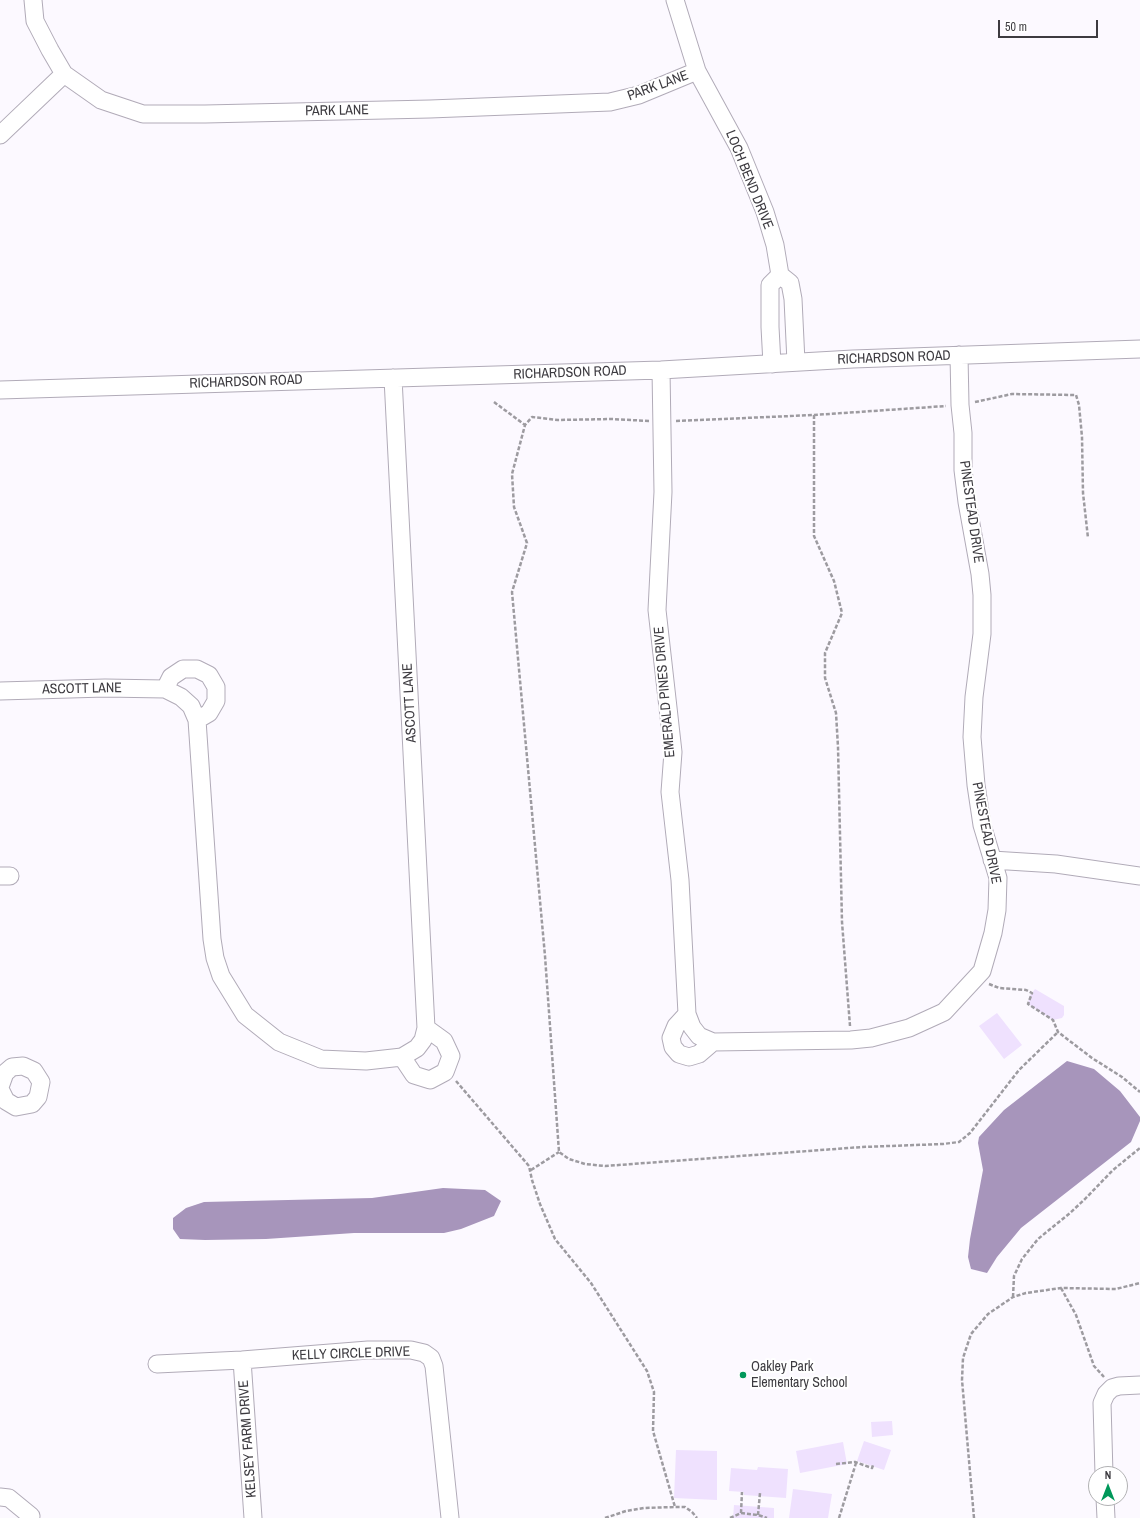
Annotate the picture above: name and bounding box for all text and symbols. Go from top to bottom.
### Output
scale bar [1000,12,1100,38]
text: 50 m [1005,19,1027,35]
street label: PARK LANE [625,67,691,105]
street label: PARK LANE [305,102,369,120]
street label: LOCH BEND DRIVE [721,128,777,232]
street label: RICHARDSON ROAD [837,348,951,368]
street label: RICHARDSON ROAD [513,363,627,383]
street label: RICHARDSON ROAD [189,372,303,392]
street label: PINESTEAD DRIVE [955,460,987,564]
street label: EMERALD PINES DRIVE [651,626,679,758]
street label: ASCOTT LANE [400,663,420,743]
street label: ASCOTT LANE [42,680,122,698]
street label: PINESTEAD DRIVE [968,781,1004,885]
street label: KELLY CIRCLE DRIVE [292,1344,410,1364]
place label: Oakley Park Elementary School [751,1359,847,1392]
marker: Oakley Park Elementary School [738,1370,748,1380]
street label: KELSEY FARM DRIVE [236,1380,260,1498]
north arrow [1088,1466,1128,1506]
text: N [1105,1468,1111,1482]

